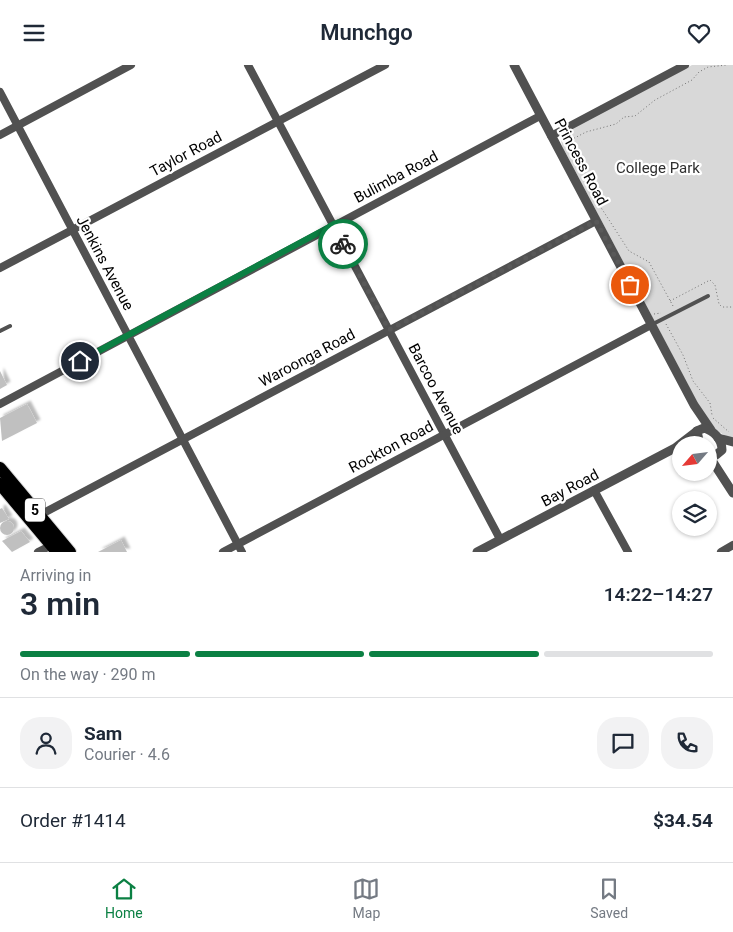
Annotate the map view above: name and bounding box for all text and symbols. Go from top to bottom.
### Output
icon: menu [20,19,48,47]
icon: heart [685,19,713,47]
text: Munchgo [320,20,413,45]
street label: Princess Road [551,115,611,209]
street label: Taylor Road [147,128,225,180]
street label: Bulimba Road [351,147,441,207]
park label: College Park [616,159,700,177]
street label: Jenkins Avenue [73,213,138,313]
courier [318,219,368,269]
icon: bike [329,230,357,258]
pin [609,264,651,306]
icon: bag [616,271,644,299]
street label: Waroonga Road [256,325,358,391]
pin [59,340,101,382]
street label: Barcoo Avenue [405,341,467,437]
icon: home [66,347,94,375]
street label: Rockton Road [346,417,436,477]
north arrow [672,436,718,481]
map controls [672,436,717,536]
street label: Bay Road [538,465,602,511]
button: layers [672,491,717,536]
road number: 5 [25,499,45,521]
text: Arriving in [20,566,91,585]
text: 14:22–14:27 [604,583,713,606]
text: 3 min [20,585,100,623]
text: On the way · 290 m [20,665,156,684]
button: person [20,717,72,769]
button: chat [597,717,649,769]
button: phone [661,717,713,769]
text: Sam [84,722,122,745]
text: Courier · 4.6 [84,745,170,764]
text: Order #1414 [20,809,126,832]
text: $34.54 [653,809,713,832]
tab: Home [105,875,143,921]
tab: Map [352,875,380,921]
tab: Saved [590,875,628,921]

